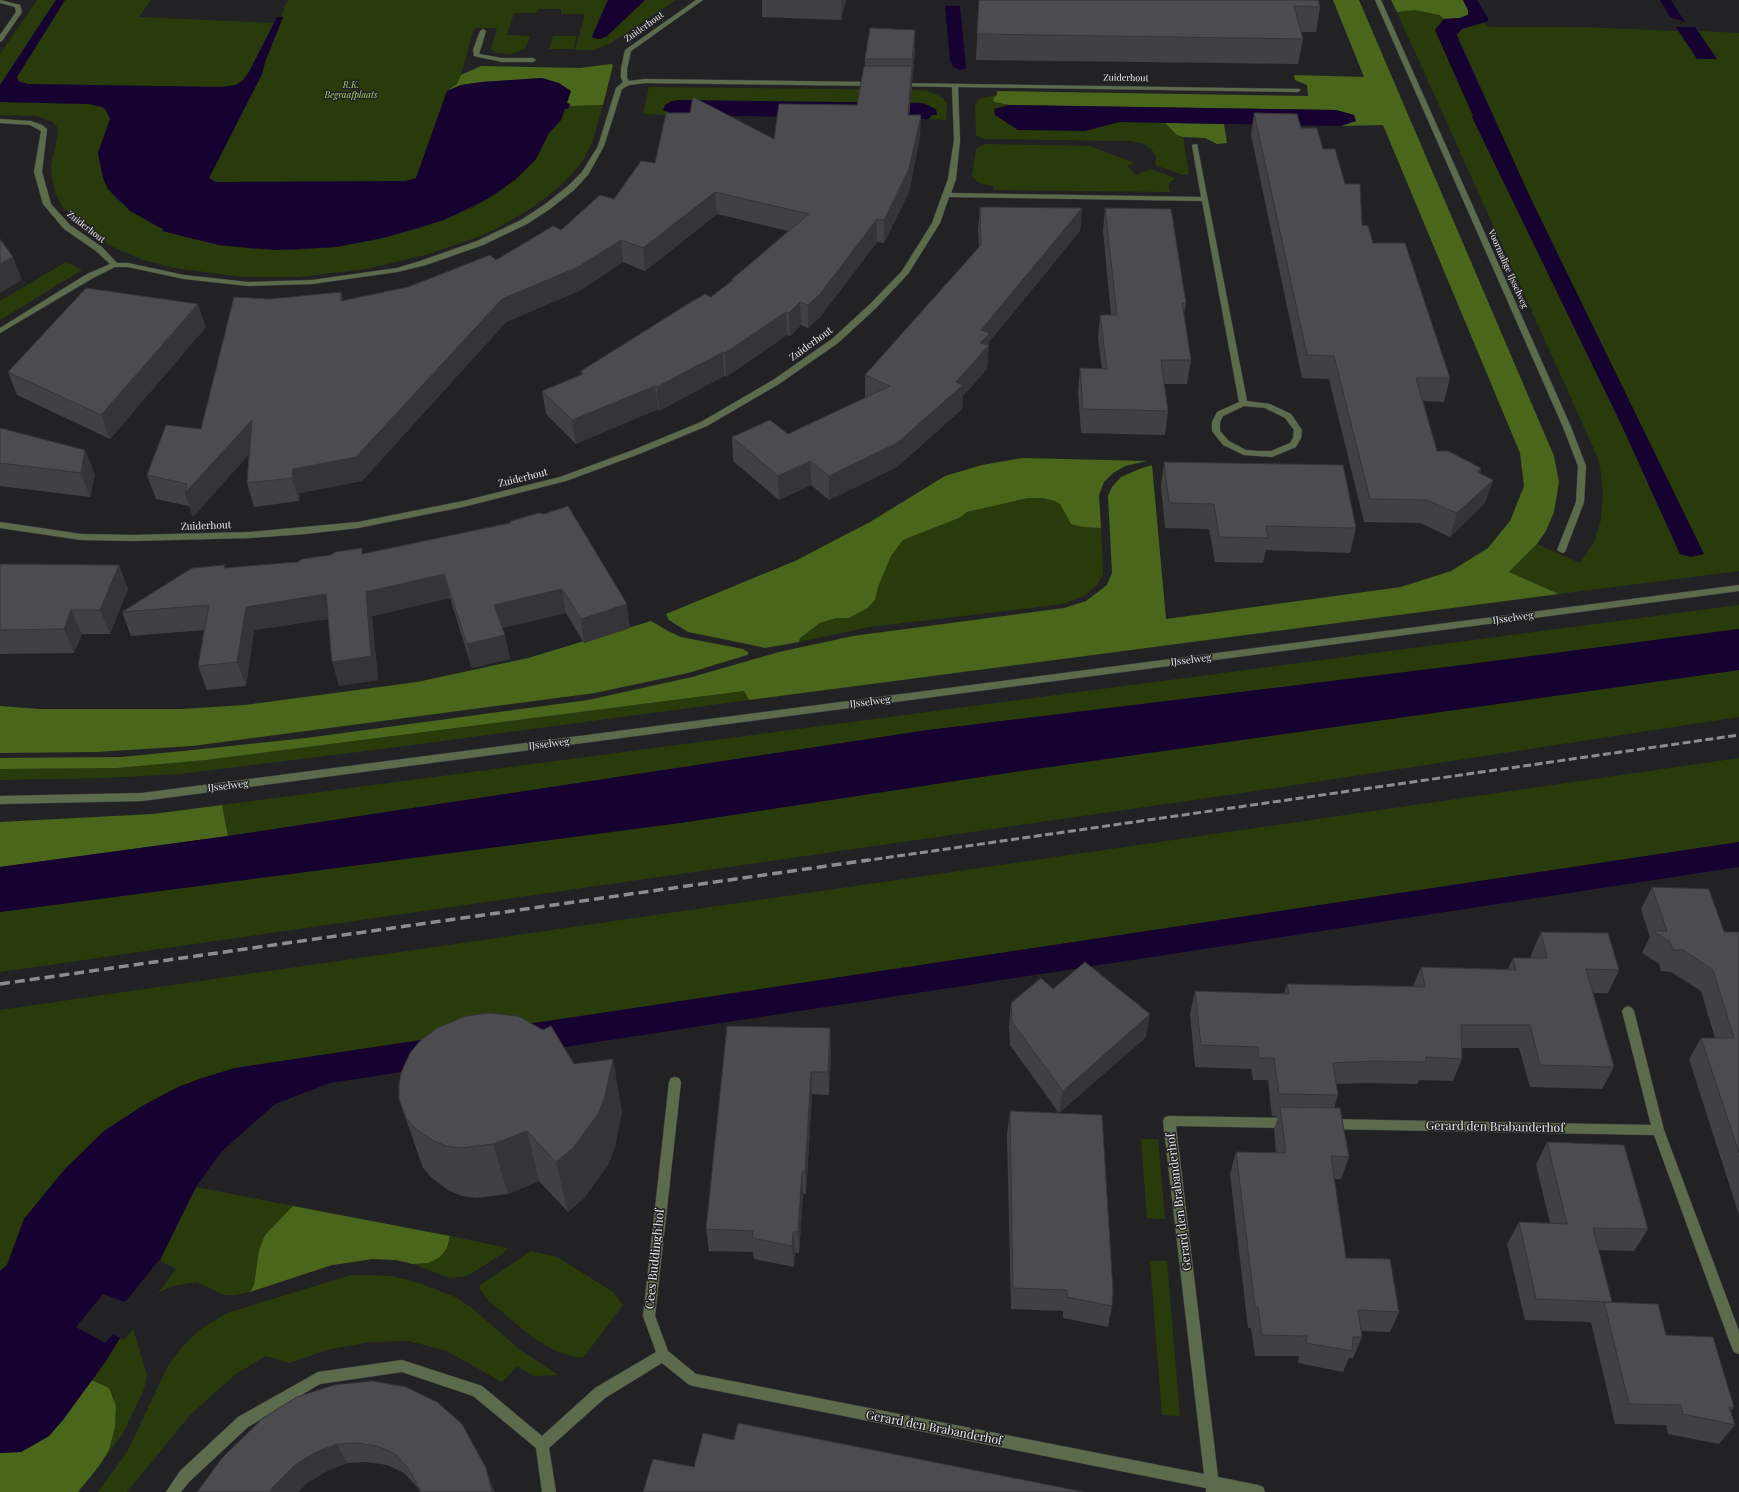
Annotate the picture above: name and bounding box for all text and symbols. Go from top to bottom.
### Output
street label: Zuiderhout [622,10,666,44]
street label: Zuiderhout [1103,72,1149,84]
park label: R.K. Begraafplaats [325,80,377,101]
street label: Zuiderhout [65,209,107,245]
street label: Voormalige IJsselweg [1486,228,1530,310]
street label: Zuiderhout [787,324,835,364]
street label: Zuiderhout [497,466,549,490]
street label: Zuiderhout [181,519,231,533]
street label: IJsselweg [1492,609,1534,627]
street label: IJsselweg [1170,652,1212,668]
street label: IJsselweg [849,694,891,710]
street label: IJsselweg [528,736,570,752]
street label: IJsselweg [207,778,249,794]
street label: Gerard den Brabanderhof [1426,1119,1564,1135]
street label: Gerard den Brabanderhof [1163,1132,1195,1272]
street label: Cees Buddingh'hof [643,1208,667,1310]
street label: Gerard den Brabanderhof [865,1408,1003,1448]

